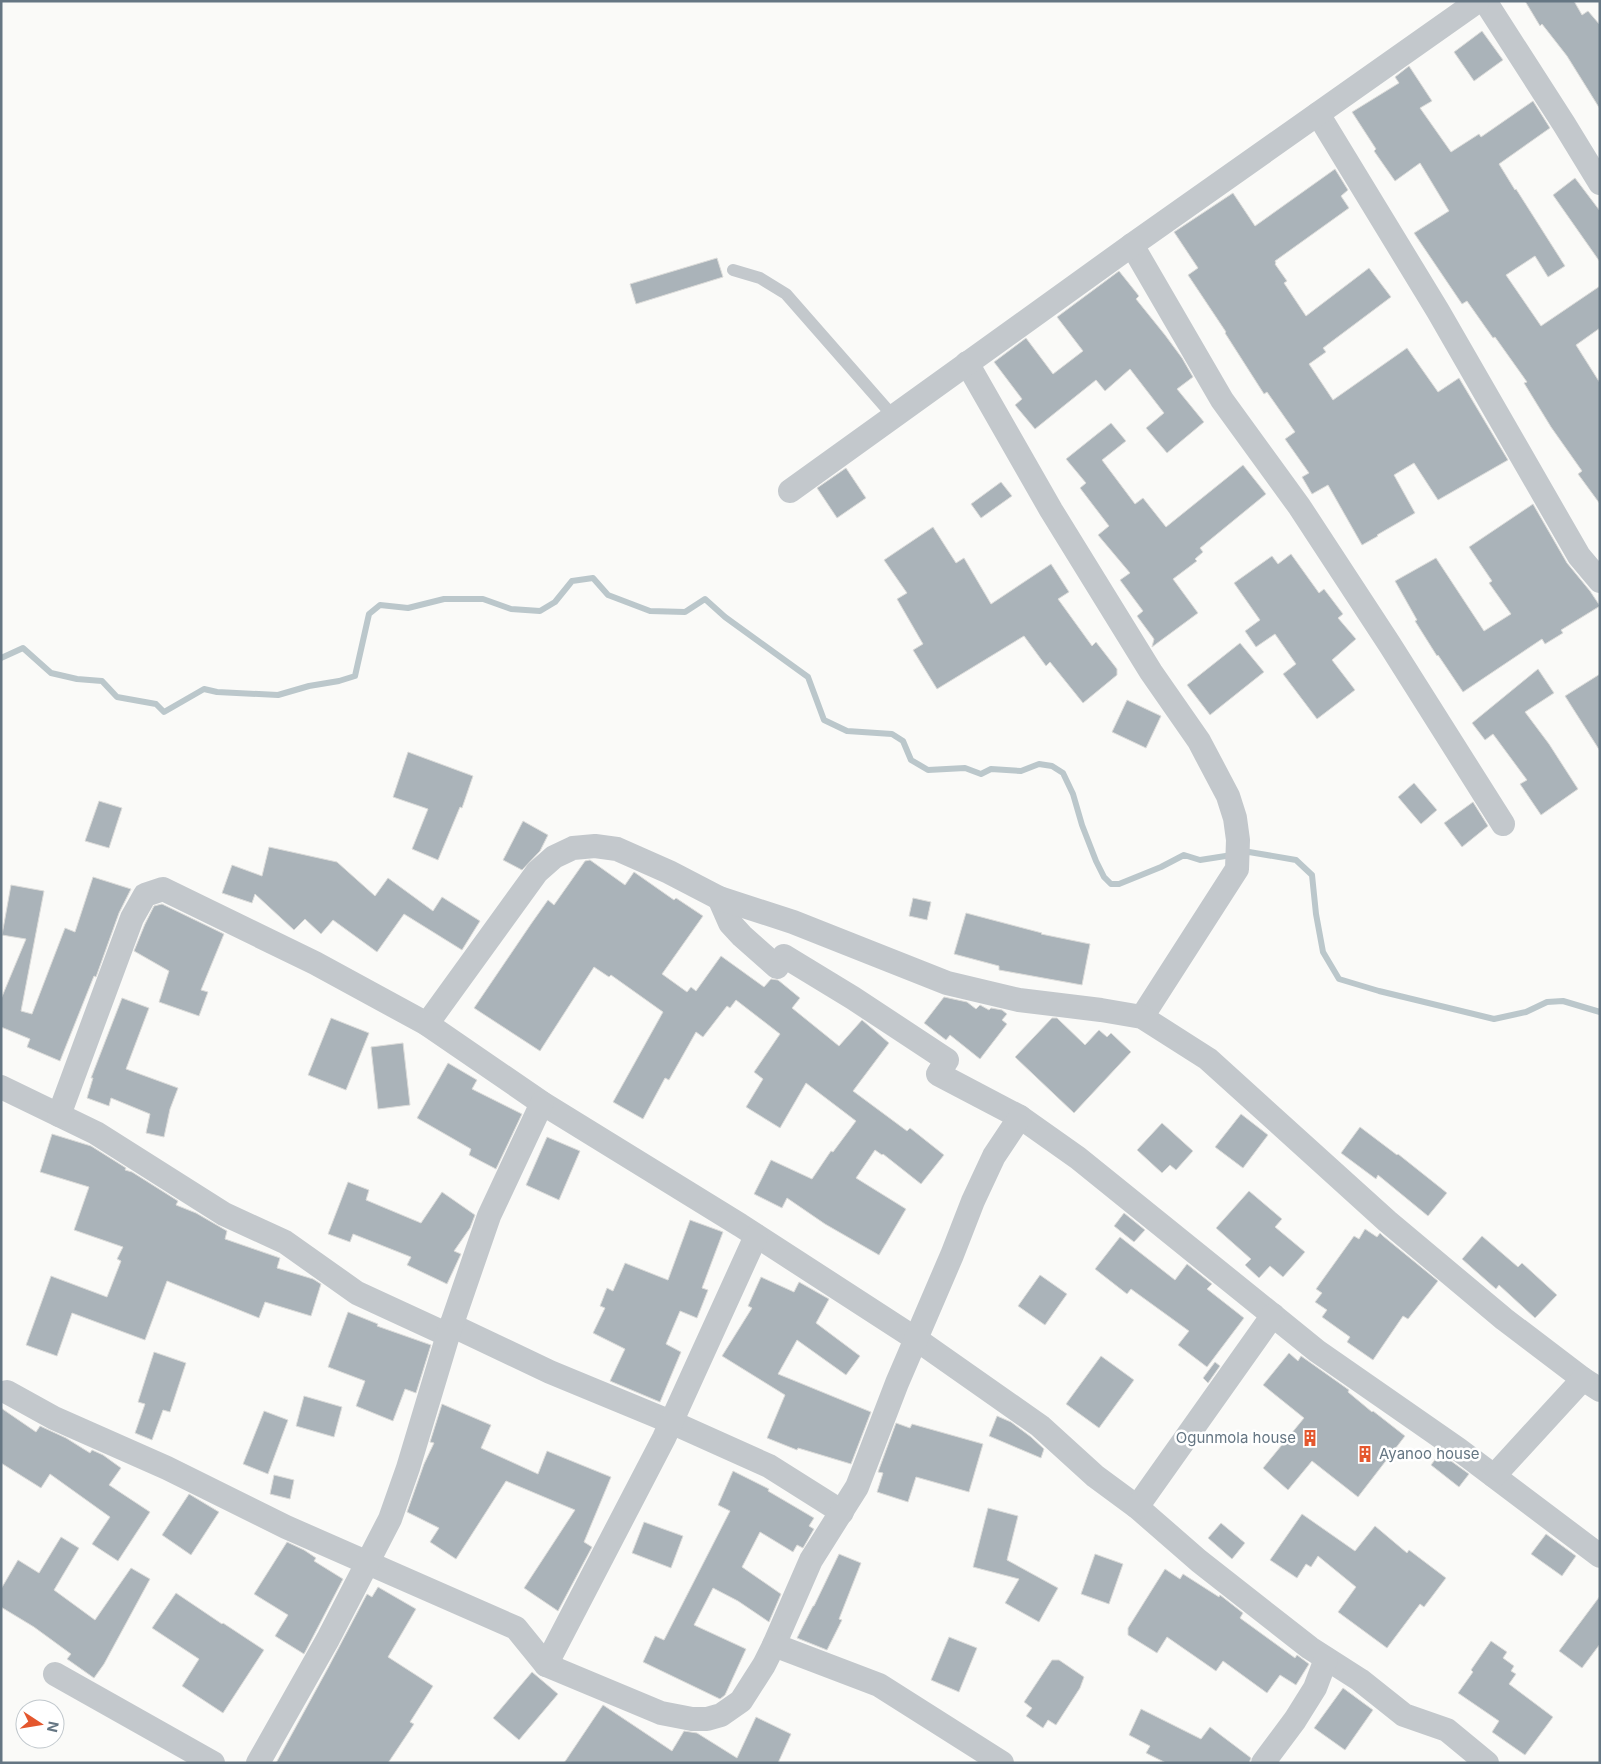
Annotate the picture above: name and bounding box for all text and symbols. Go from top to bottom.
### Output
place label: Ogunmola house [1176,1428,1296,1447]
building icon: Ogunmola house [1300,1428,1320,1448]
building icon: Ayanoo house [1355,1444,1375,1464]
place label: Ayanoo house [1379,1444,1480,1463]
north arrow [15,1699,65,1749]
text: N [44,1720,63,1734]

